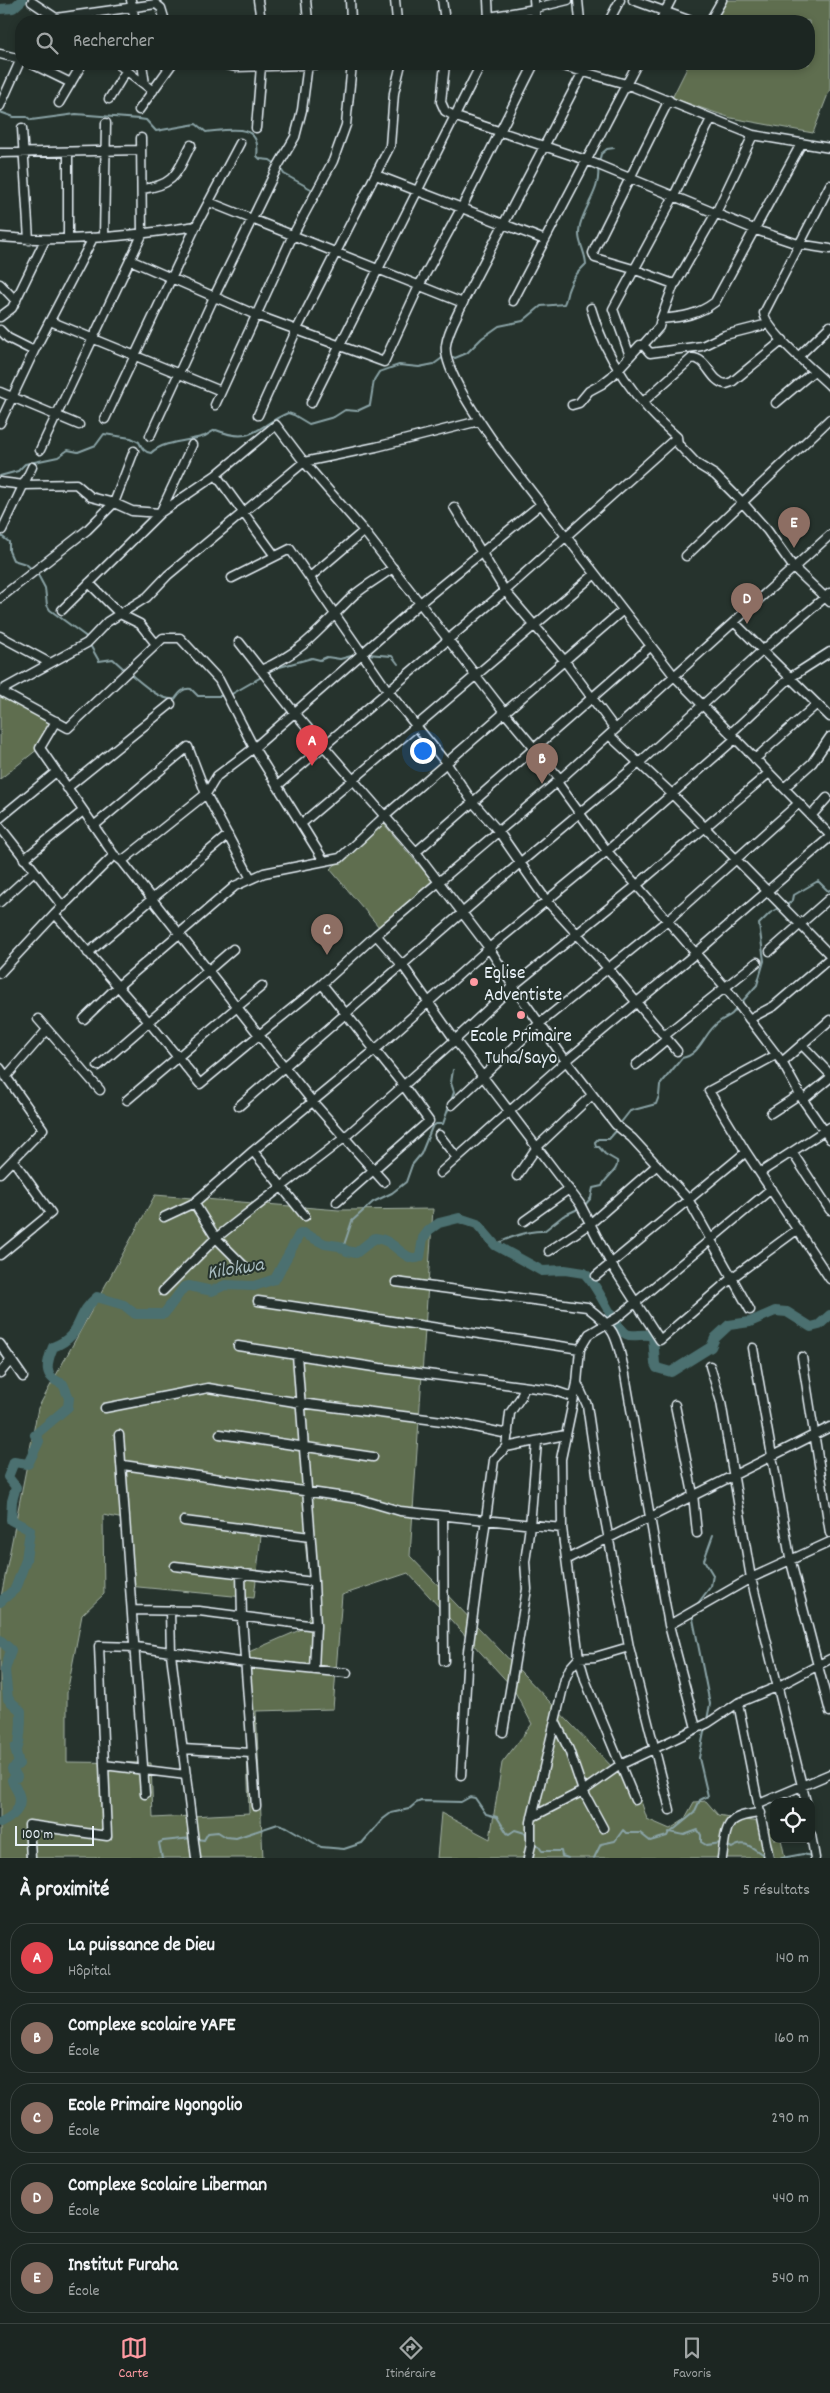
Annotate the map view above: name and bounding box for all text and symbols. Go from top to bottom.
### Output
search box [15,15,815,70]
icon: search [33,29,61,57]
text: Rechercher [73,29,154,56]
pin: E [778,507,810,548]
pin: D [731,583,763,624]
pin: A [296,725,328,766]
your location [410,738,436,764]
pin: B [526,743,558,784]
pin: C [311,914,343,955]
place label: Eglise Adventiste [484,961,562,1010]
marker: Eglise Adventiste [468,976,480,988]
marker: Ecole Primaire Tuha/Sayo [515,1009,527,1021]
place label: Ecole Primaire Tuha/Sayo [470,1024,572,1073]
water label: Kilokwa [205,1251,267,1288]
map controls [770,1798,815,1843]
button: locate [770,1798,815,1843]
scale bar [15,1823,94,1846]
text: 100 m [22,1825,53,1845]
text: À proximité [20,1876,109,1906]
text: 5 résultats [743,1879,810,1902]
text: La puissance de Dieu [68,1933,215,1960]
text: A [33,1947,41,1970]
text: 140 m [775,1947,809,1970]
text: Hôpital [68,1960,111,1983]
text: Complexe scolaire YAFE [68,2013,236,2040]
text: B [33,2027,41,2050]
text: 160 m [774,2027,809,2050]
text: École [68,2040,100,2063]
text: Ecole Primaire Ngongolio [68,2093,242,2120]
text: C [33,2107,41,2130]
text: 290 m [771,2107,809,2130]
text: École [68,2120,100,2143]
text: Complexe Scolaire Liberman [68,2173,267,2200]
text: D [33,2187,41,2210]
text: 440 m [772,2187,809,2210]
text: École [68,2200,100,2223]
text: Institut Furaha [68,2253,178,2280]
text: E [33,2267,41,2290]
text: 540 m [772,2267,809,2290]
text: École [68,2280,100,2303]
tab: Carte [119,2334,149,2384]
tab: Itinéraire [386,2334,436,2384]
tab: Favoris [673,2334,711,2384]

